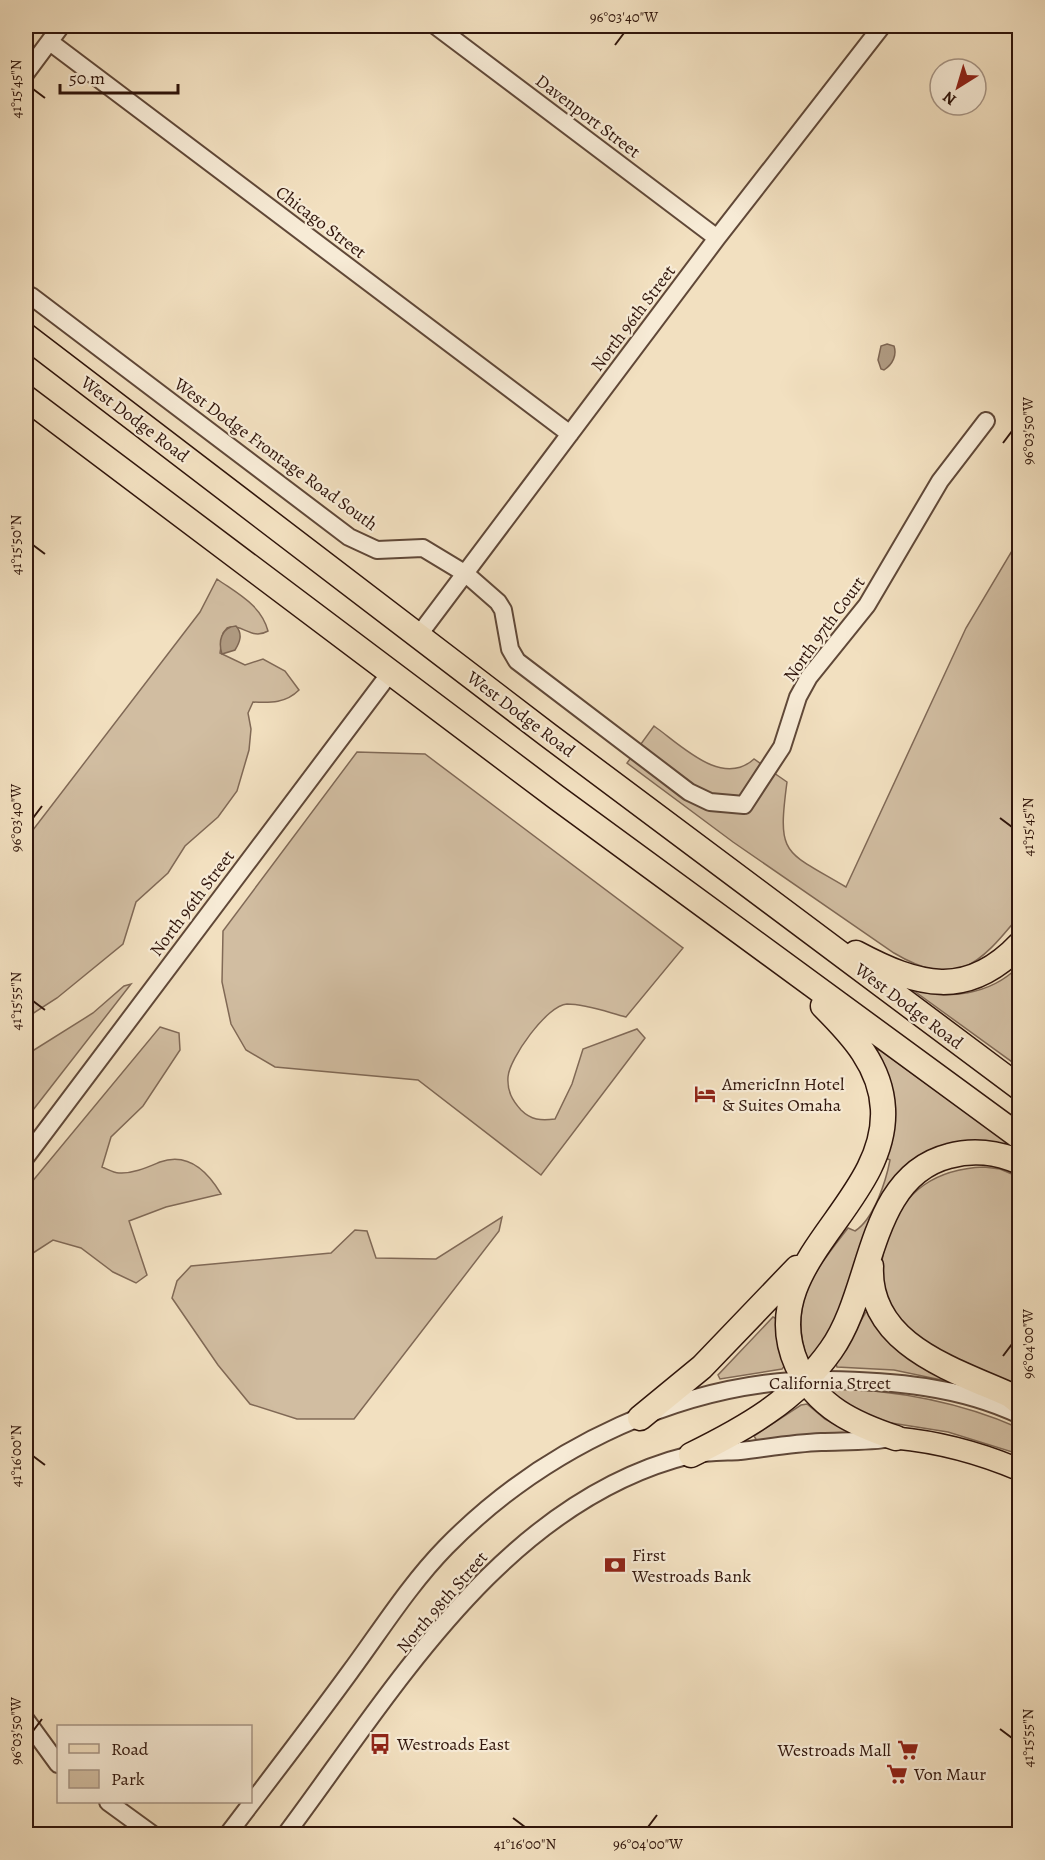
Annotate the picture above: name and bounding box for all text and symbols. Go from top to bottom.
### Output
text: 96°03'40"W [590,7,658,27]
scale bar [60,57,178,95]
north arrow [928,57,988,117]
text: 41°15'45"N [6,59,26,119]
text: 50 m [69,66,105,90]
street label: Davenport Street [531,69,645,163]
text: N [938,86,961,110]
street label: Chicago Street [271,180,371,264]
street label: North 96th Street [585,260,681,376]
street label: West Dodge Road [75,370,194,468]
street label: West Dodge Frontage Road South [169,371,383,536]
text: 96°03'50"W [1018,397,1038,465]
text: 41°15'50"N [6,515,26,575]
street label: North 97th Court [778,571,870,687]
street label: West Dodge Road [461,665,580,763]
text: 96°03'40"W [6,784,26,852]
text: 41°15'45"N [1018,797,1038,857]
street label: North 96th Street [144,845,240,961]
street label: West Dodge Road [849,957,968,1055]
text: 41°15'55"N [6,971,26,1030]
place label: AmericInn Hotel & Suites Omaha [721,1072,845,1117]
hotel icon: AmericInn Hotel & Suites Omaha [693,1082,717,1106]
text: 96°04'00"W [1018,1309,1038,1379]
street label: California Street [769,1371,891,1395]
text: 41°16'00"N [6,1425,26,1487]
place label: First Westroads Bank [631,1543,751,1588]
street label: North 98th Street [391,1546,493,1658]
bank icon: First Westroads Bank [603,1553,627,1577]
text: 96°03'50"W [6,1697,26,1765]
text: 41°15'55"N [1018,1708,1038,1767]
legend [57,1725,252,1803]
bus stop icon: Westroads East [368,1732,392,1756]
place label: Westroads East [396,1732,510,1756]
text: Road [111,1737,149,1761]
place label: Westroads Mall [777,1738,892,1762]
supermarket icon: Westroads Mall [896,1738,920,1762]
supermarket icon: Von Maur [885,1762,909,1786]
place label: Von Maur [913,1762,986,1786]
text: Park [111,1767,145,1791]
text: 41°16'00"N [494,1834,556,1854]
text: 96°04'00"W [613,1834,683,1854]

